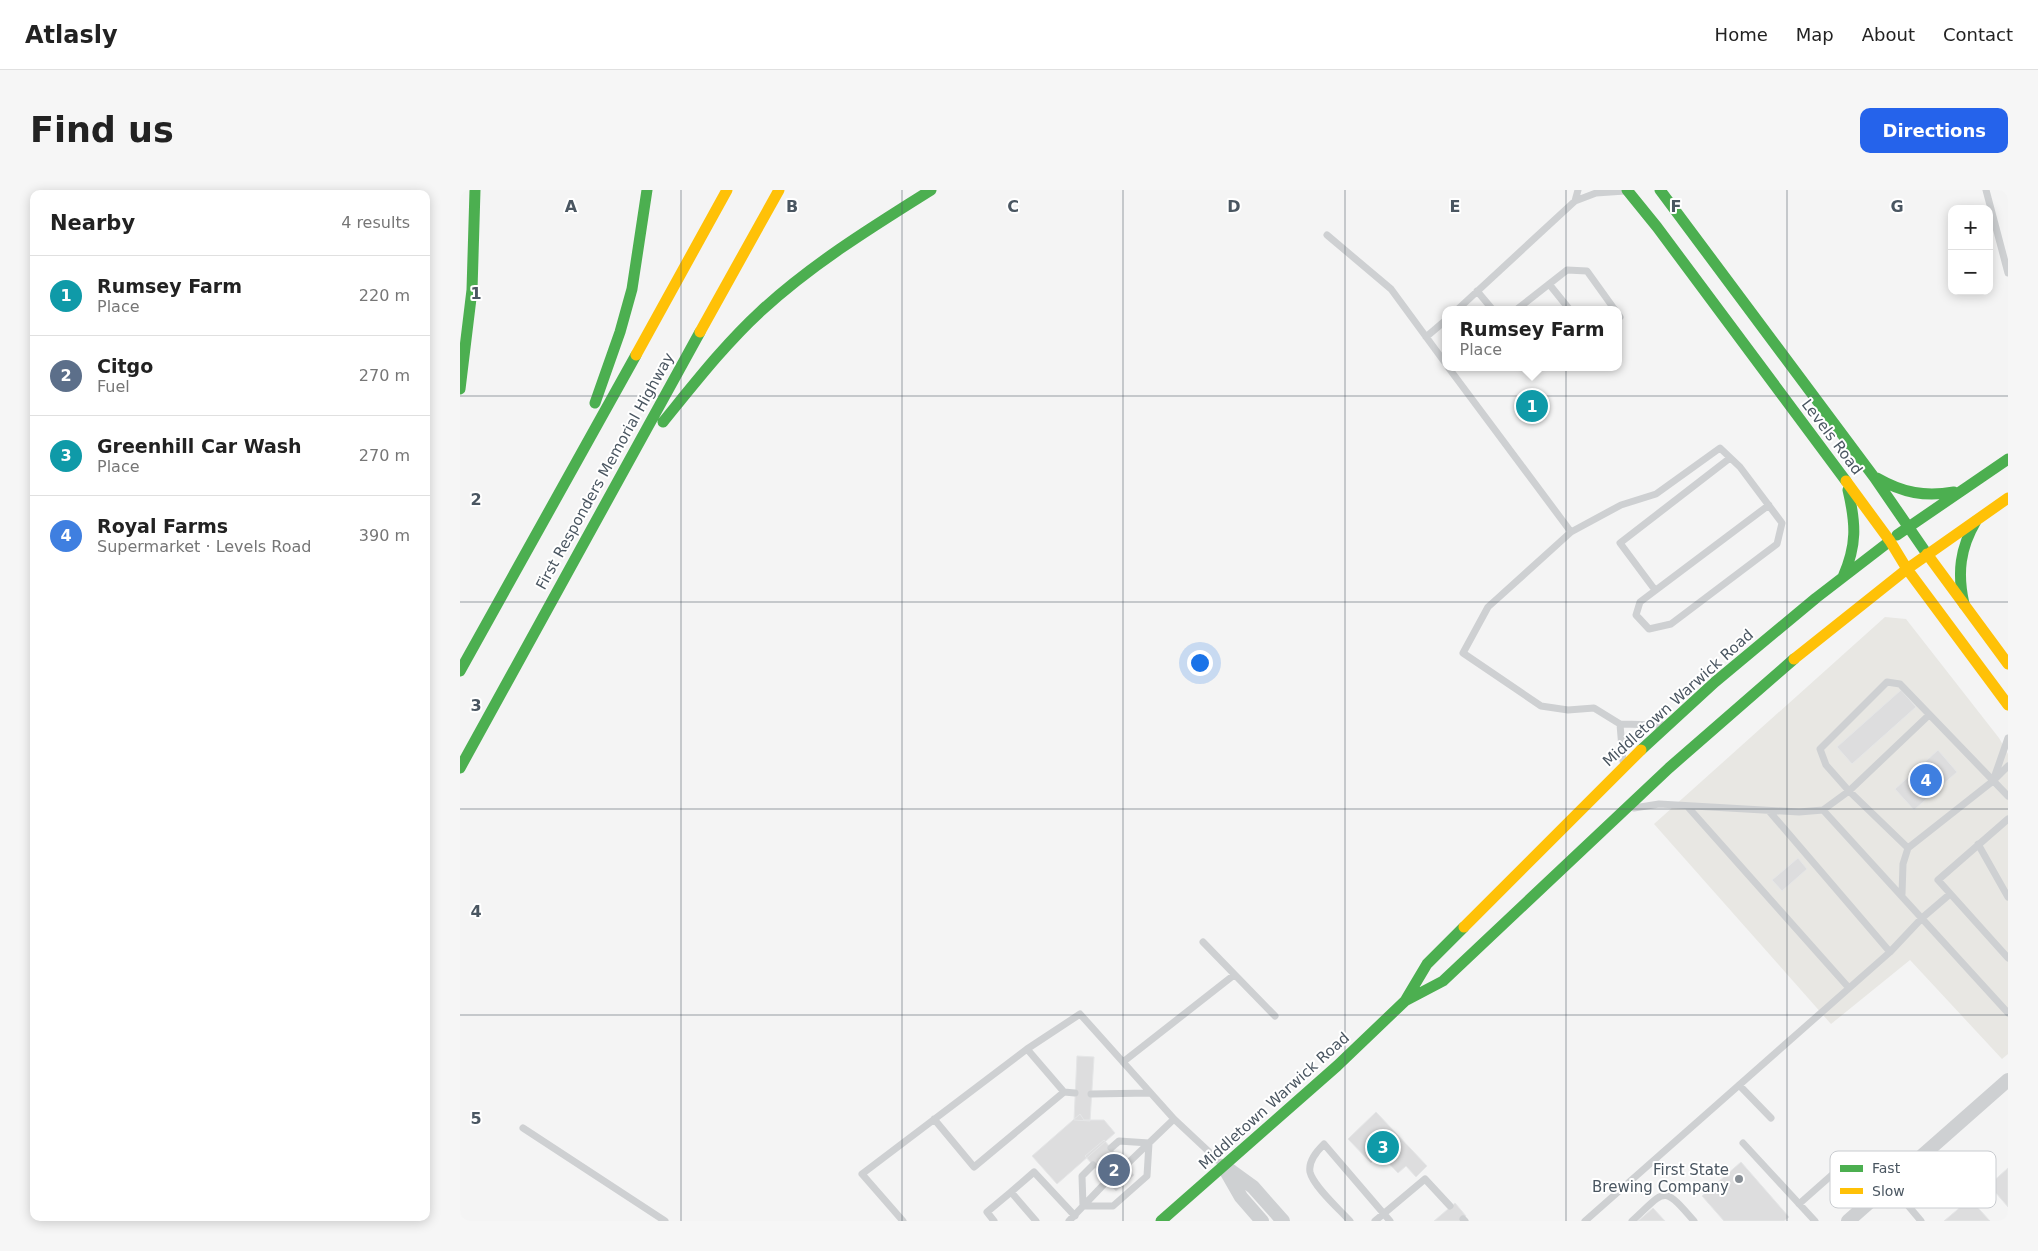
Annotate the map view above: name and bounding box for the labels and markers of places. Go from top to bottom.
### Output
pin: 1 [1516,387,1548,425]
pin: 4 [1910,761,1942,799]
pin: 3 [1367,1128,1399,1166]
pin: 2 [1098,1151,1130,1189]
place label: First State Brewing Company [1592,1161,1729,1196]
marker: First State Brewing Company [1733,1173,1745,1185]

